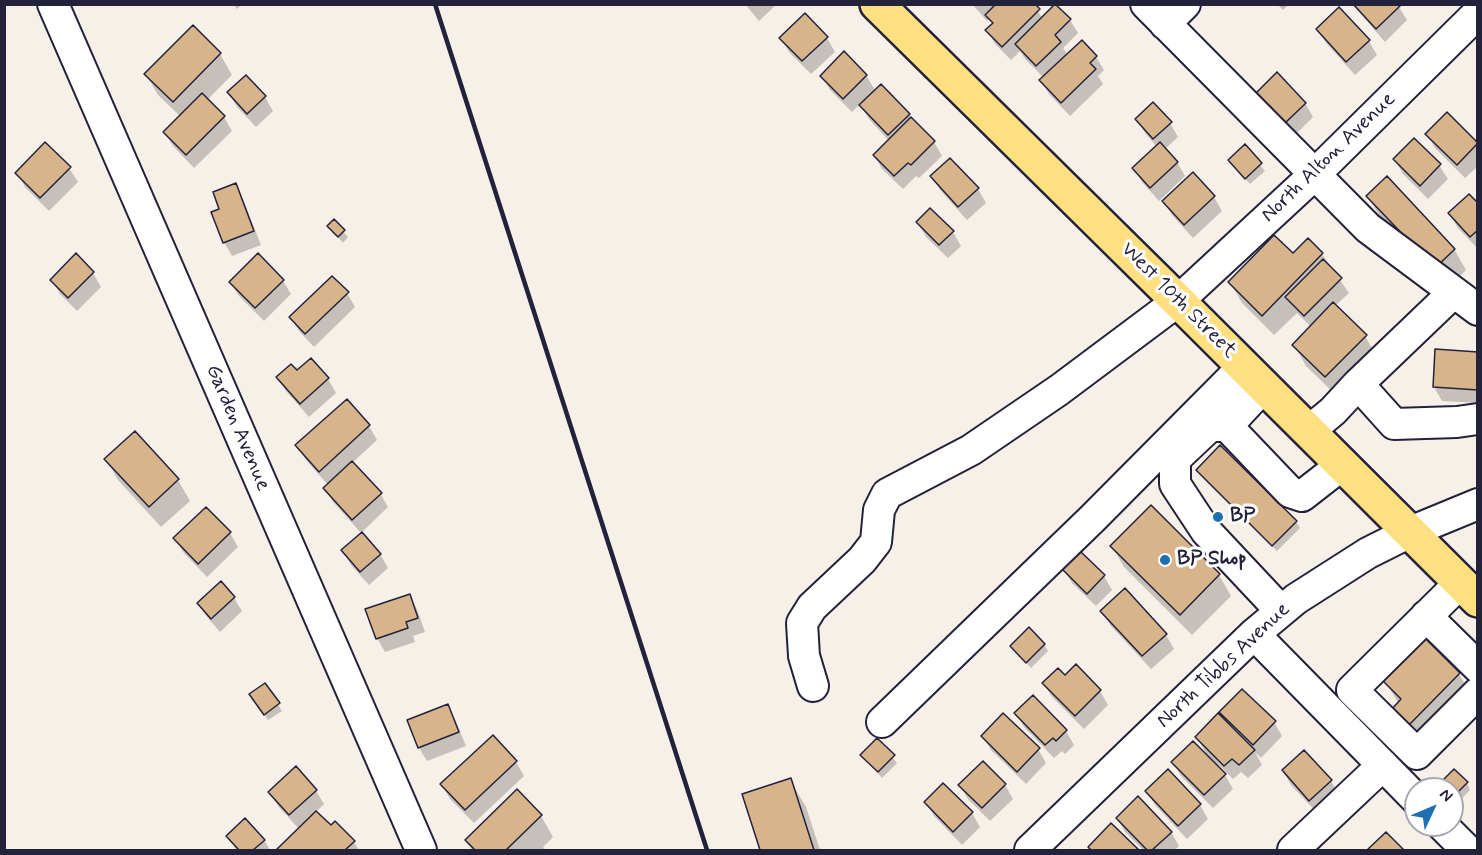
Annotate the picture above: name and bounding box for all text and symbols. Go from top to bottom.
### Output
street label: North Alton Avenue [1257,88,1401,228]
street label: West 10th Street [1115,238,1241,364]
street label: Garden Avenue [199,361,275,495]
place label: BP [1230,504,1255,530]
marker: BP [1211,510,1225,524]
place label: BP Shop [1177,547,1247,573]
marker: BP Shop [1158,553,1172,567]
street label: North Tibbs Avenue [1152,598,1296,734]
north arrow [1404,777,1464,837]
text: N [1435,784,1457,807]

